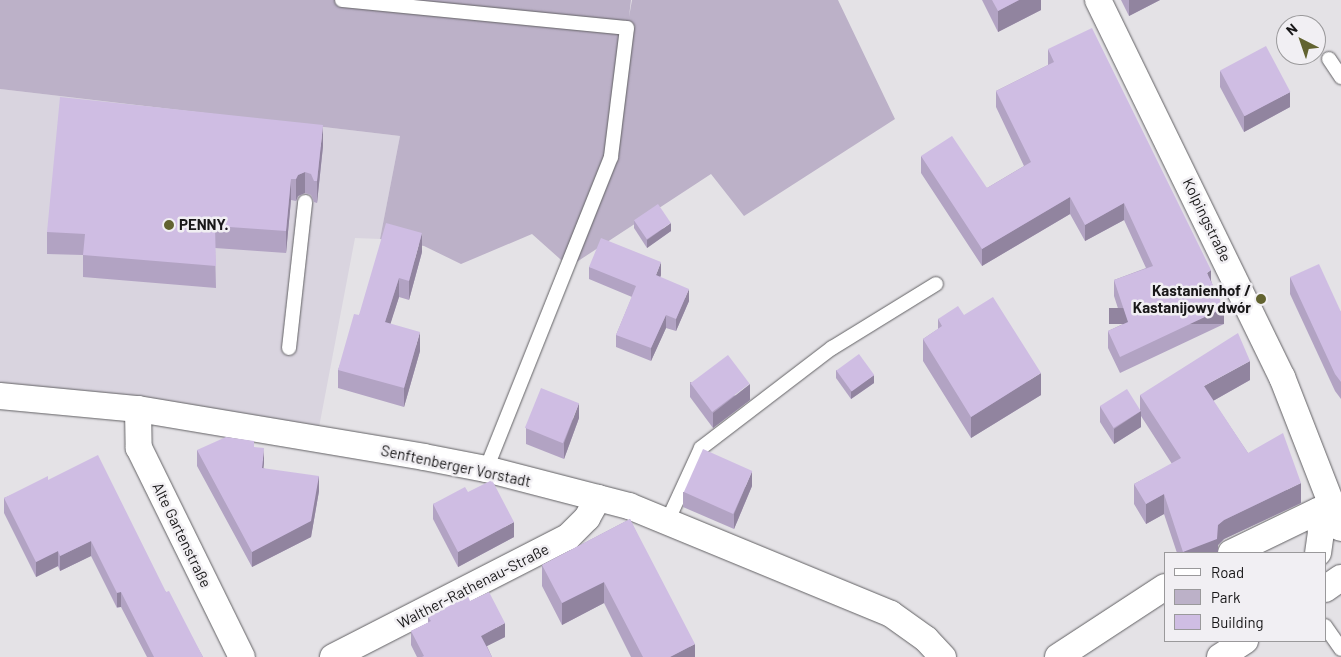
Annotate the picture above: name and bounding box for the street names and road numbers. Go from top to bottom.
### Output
street label: Kolpingstraße [1179,175,1235,265]
street label: Senftenberger Vorstadt [379,441,533,491]
street label: Alte Gartenstraße [149,480,215,590]
street label: Walther-Rathenau-Straße [394,540,552,632]

